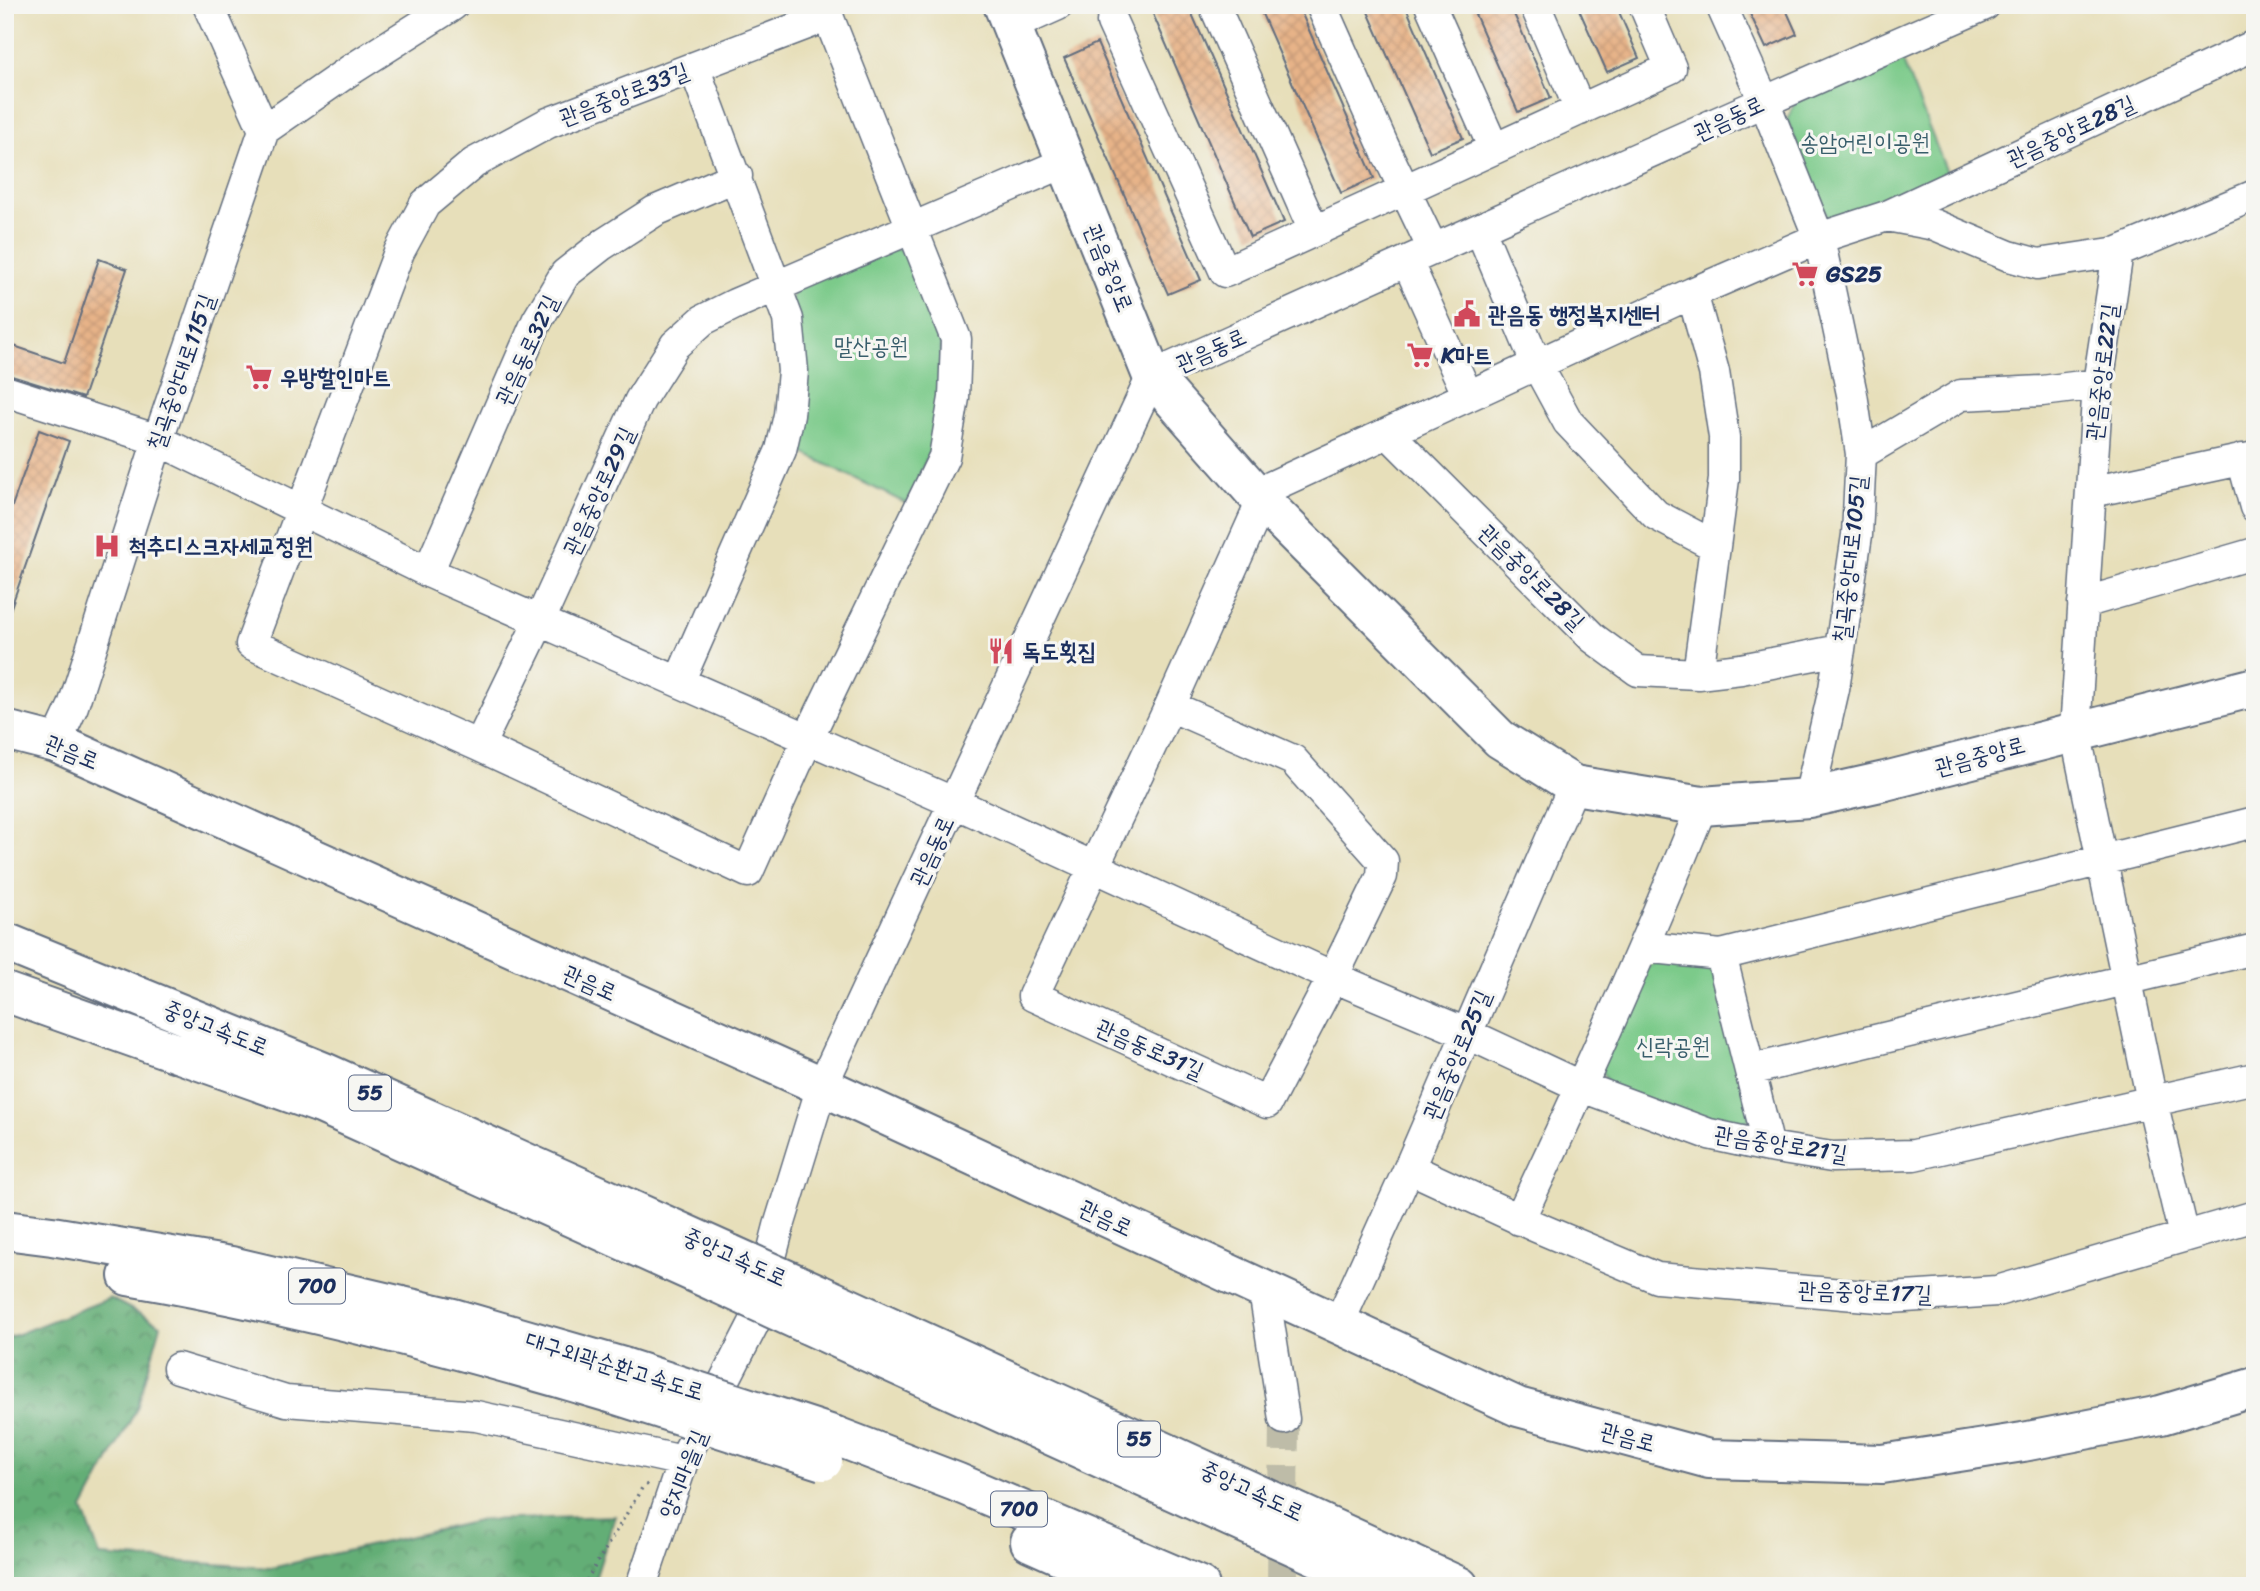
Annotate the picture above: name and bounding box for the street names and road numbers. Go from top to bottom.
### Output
street label: 관음중앙로33길 [553,50,695,138]
street label: 관음중앙로28길 [2000,83,2142,179]
street label: 관음동로 [1687,84,1771,152]
street label: 관음중앙로 [1073,217,1145,319]
street label: 칠곡중앙대로115길 [135,288,227,456]
street label: 관음동로32길 [483,288,571,412]
street label: 관음중앙로22길 [2073,301,2131,443]
street label: 관음동로 [1169,316,1253,384]
street label: 관음중앙로29길 [551,420,647,562]
street label: 칠곡중앙대로105길 [1821,473,1879,645]
street label: 관음중앙로28길 [1469,514,1595,640]
street label: 관음로 [39,723,105,781]
street label: 관음중앙로 [1930,724,2030,788]
street label: 관음동로 [898,809,966,893]
street label: 관음로 [556,953,624,1013]
street label: 관음중앙로25길 [1411,983,1503,1127]
street label: 중앙고속도로 [157,988,275,1068]
street label: 관음동로31길 [1089,1007,1211,1091]
road number: 55 [349,1076,391,1110]
street label: 관음중앙로21길 [1712,1113,1850,1175]
street label: 관음로 [1072,1188,1140,1248]
street label: 중앙고속도로 [676,1216,794,1298]
road number: 700 [289,1268,345,1304]
street label: 관음중앙로17길 [1797,1269,1933,1315]
street label: 대구외곽순환고속도로 [521,1319,709,1413]
street label: 관음로 [1596,1410,1660,1464]
road number: 55 [1118,1422,1160,1456]
street label: 양지마을길 [647,1423,719,1525]
street label: 중앙고속도로 [1193,1449,1311,1533]
road number: 700 [991,1492,1047,1526]

